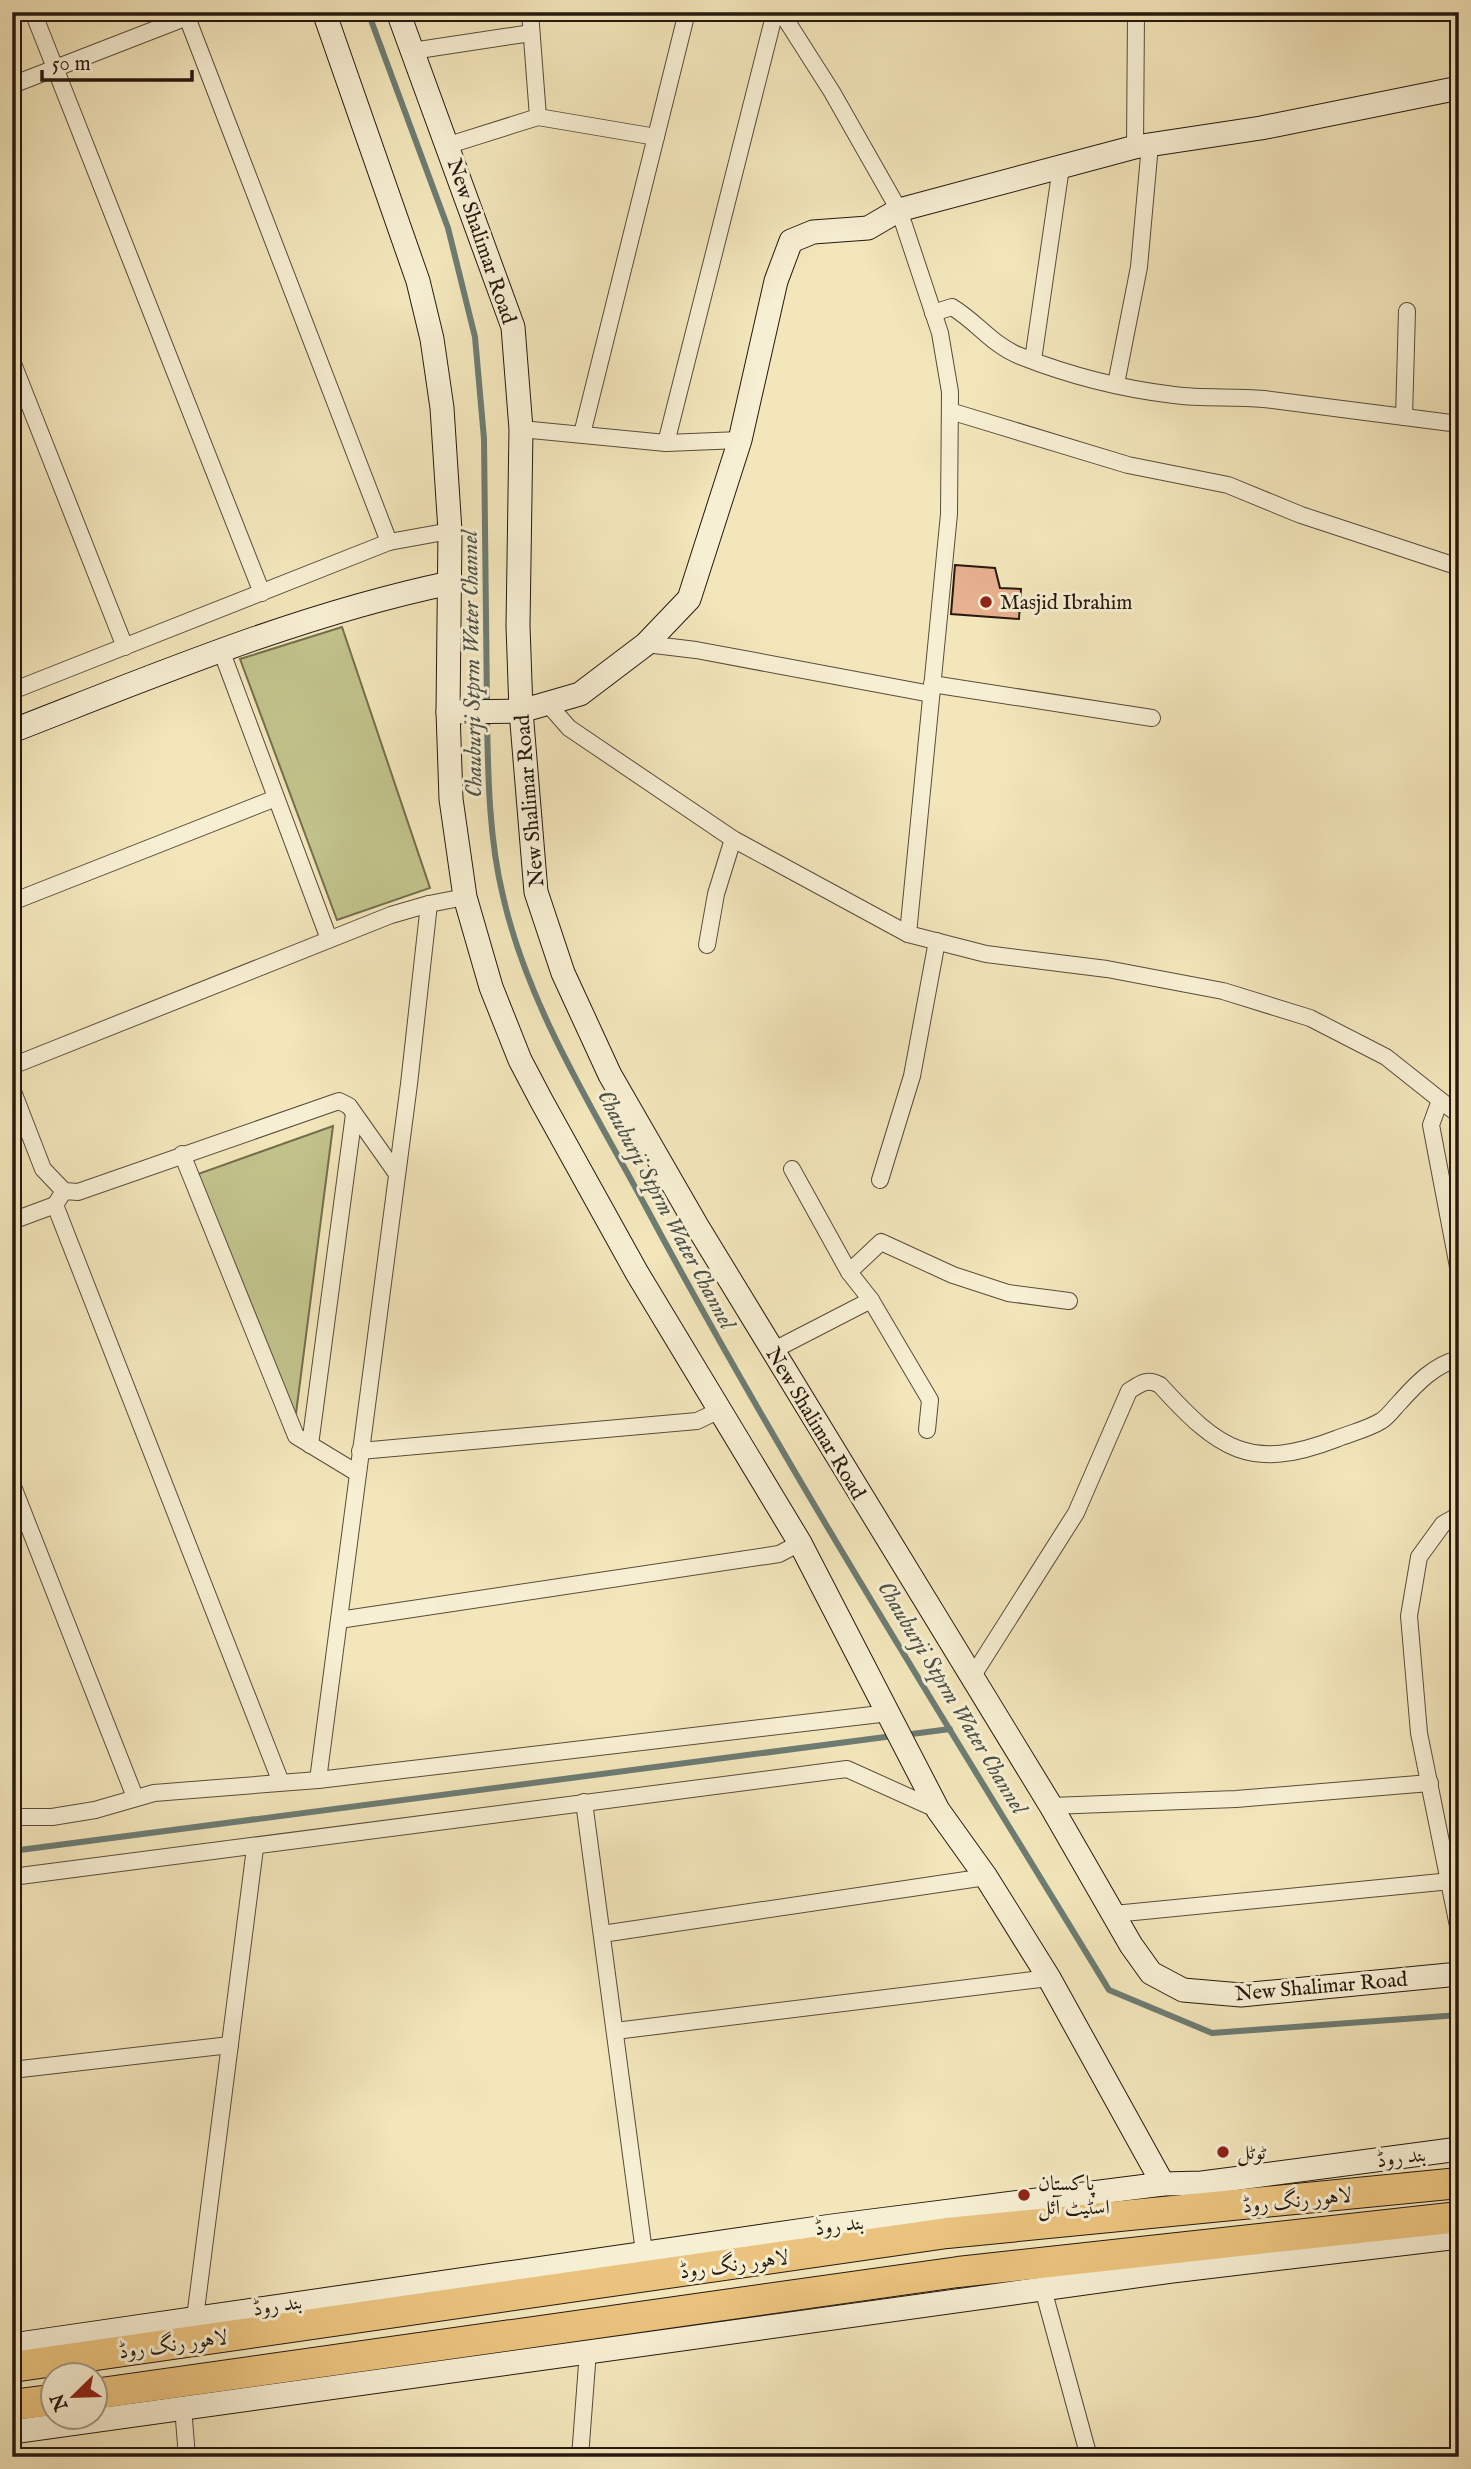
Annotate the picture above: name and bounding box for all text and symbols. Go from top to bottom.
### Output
scale bar [42,38,192,82]
text: 50 m [52,51,91,78]
street label: New Shalimar Road [440,155,522,328]
water label: Chauburji Stprm Water Channel [456,529,489,798]
place label: Masjid Ibrahim [1000,590,1133,617]
marker: Masjid Ibrahim [978,594,994,610]
street label: New Shalimar Road [509,713,551,888]
water label: Chauburji Stprm Water Channel [590,1085,742,1336]
street label: New Shalimar Road [759,1343,871,1506]
water label: Chauburji Stprm Water Channel [870,1576,1034,1821]
street label: New Shalimar Road [1234,1966,1409,2008]
place label: ٹوٹل [1237,2140,1267,2167]
street label: بند روڈ [1375,2142,1428,2175]
marker: ٹوٹل [1215,2144,1231,2160]
place label: پاکستان اسٹیٹ آئل [1038,2171,1110,2222]
street label: لاہور رنگ روڈ [1241,2181,1353,2221]
marker: پاکستان اسٹیٹ آئل [1016,2187,1032,2203]
street label: بند روڈ [813,2210,866,2243]
street label: لاہور رنگ روڈ [678,2243,791,2287]
street label: بند روڈ [251,2289,304,2324]
street label: لاہور رنگ روڈ [117,2323,230,2367]
north arrow [38,2360,108,2430]
text: N [46,2389,75,2415]

